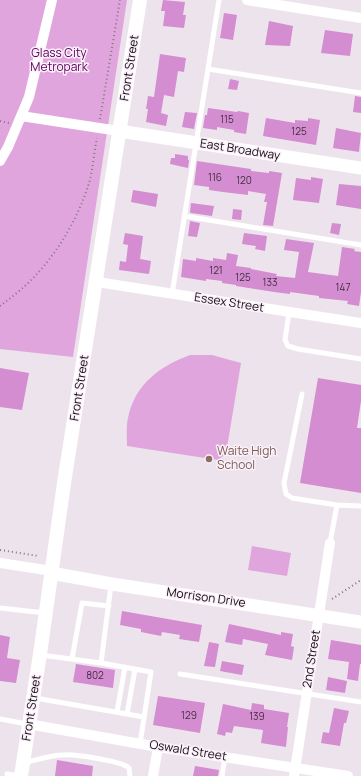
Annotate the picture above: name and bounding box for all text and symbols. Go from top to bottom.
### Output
street label: Front Street [118,34,142,102]
park label: Glass City Metropark [30,47,88,75]
house number: 115 [220,114,234,126]
house number: 125 [291,126,307,138]
street label: East Broadway [199,137,281,163]
house number: 116 [208,172,222,184]
house number: 120 [236,175,252,187]
house number: 121 [209,265,223,277]
house number: 125 [235,272,251,284]
house number: 133 [263,277,277,289]
house number: 147 [336,282,350,294]
street label: Essex Street [193,290,265,316]
street label: Front Street [68,354,92,422]
place label: Waite High School [217,445,276,473]
marker: Waite High School [204,454,214,464]
street label: Morrison Drive [166,585,246,611]
street label: 2nd Street [300,629,324,689]
house number: 802 [86,670,104,682]
street label: Front Street [20,674,44,742]
house number: 129 [181,710,197,722]
house number: 139 [249,711,265,723]
street label: Oswald Street [148,738,228,764]

